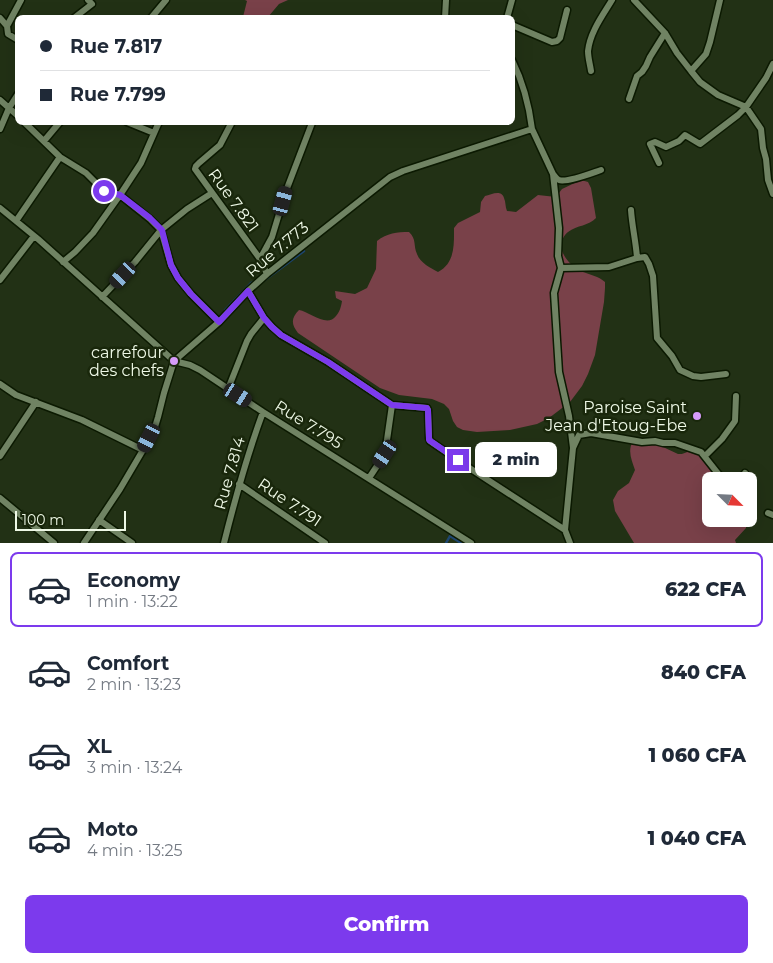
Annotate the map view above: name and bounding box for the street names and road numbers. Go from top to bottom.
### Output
street label: Rue 7.821 [204,165,263,236]
street label: Rue 7.773 [242,218,312,281]
street label: Rue 7.795 [271,396,346,453]
street label: Rue 7.814 [210,434,249,512]
street label: Rue 7.791 [254,474,325,531]

